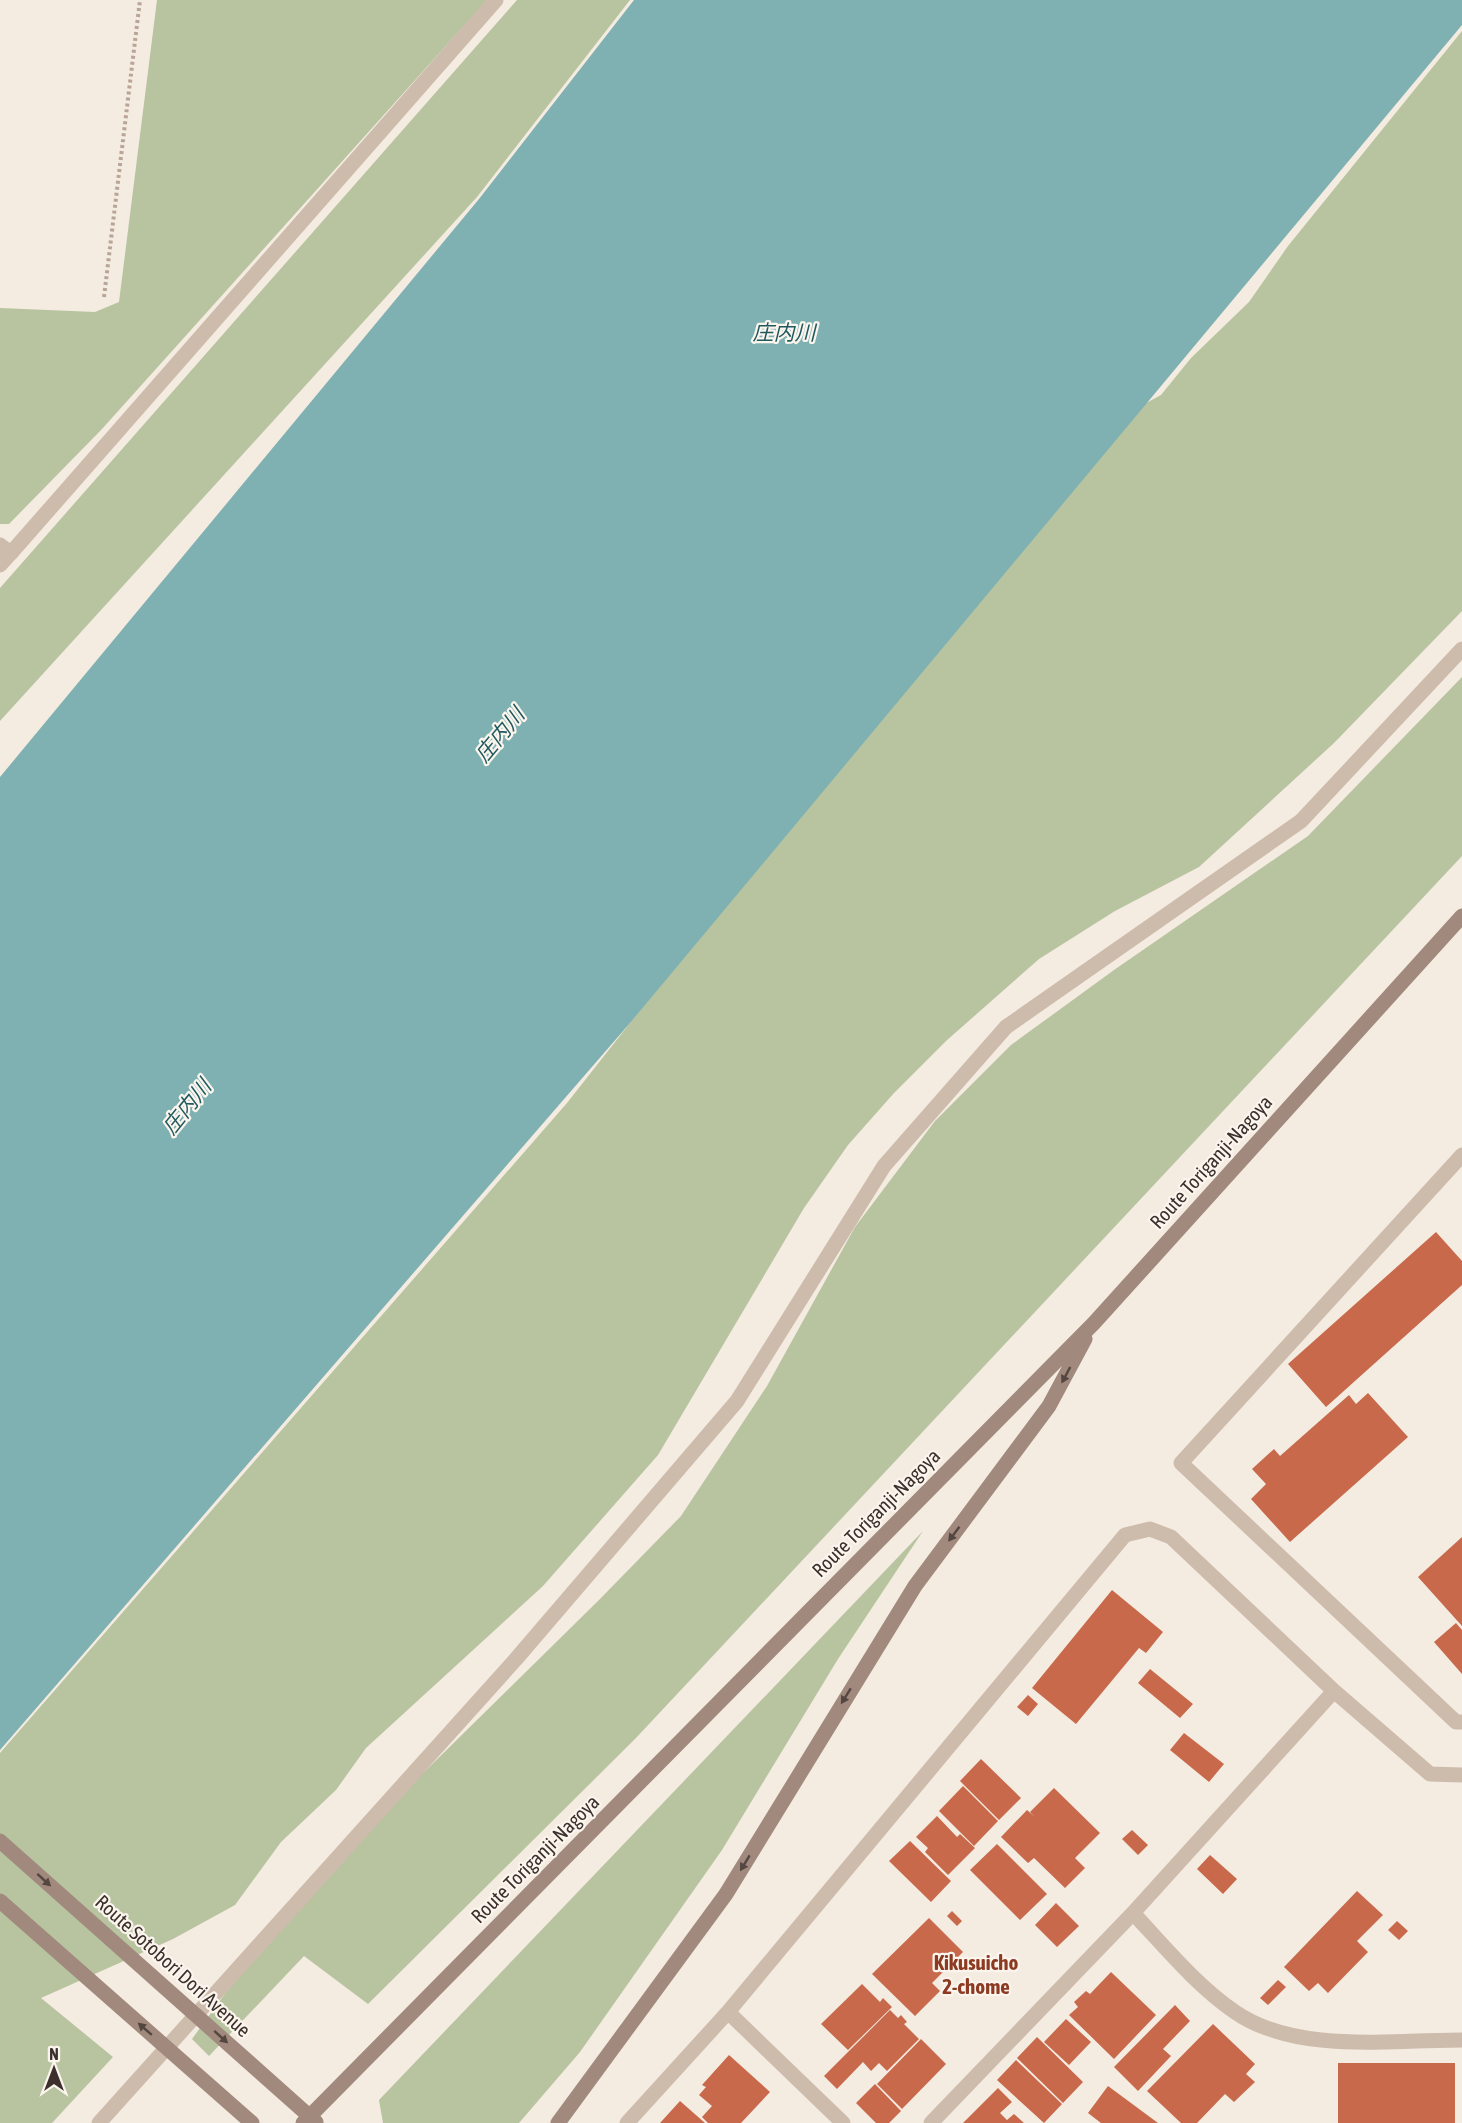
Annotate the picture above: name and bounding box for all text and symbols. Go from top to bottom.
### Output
water label: 庄内川 [753,320,817,344]
water label: 庄内川 [470,701,530,766]
water label: 庄内川 [157,1073,217,1138]
street label: Route Toriganji-Nagoya [1145,1090,1276,1233]
one-way arrow [1061,1367,1071,1384]
street label: Route Toriganji-Nagoya [807,1444,944,1581]
one-way arrow [948,1526,960,1541]
one-way arrow [841,1688,852,1704]
street label: Route Toriganji-Nagoya [466,1790,603,1927]
one-way arrow [739,1855,750,1871]
one-way arrow [36,1873,51,1886]
street label: Route Sotobori Dori Avenue [91,1890,256,2041]
district label: Kikusuicho 2-chome [934,1950,1018,1998]
one-way arrow [138,2023,153,2036]
one-way arrow [213,2030,228,2043]
north arrow [24,2039,84,2099]
text: N [49,2045,59,2063]

